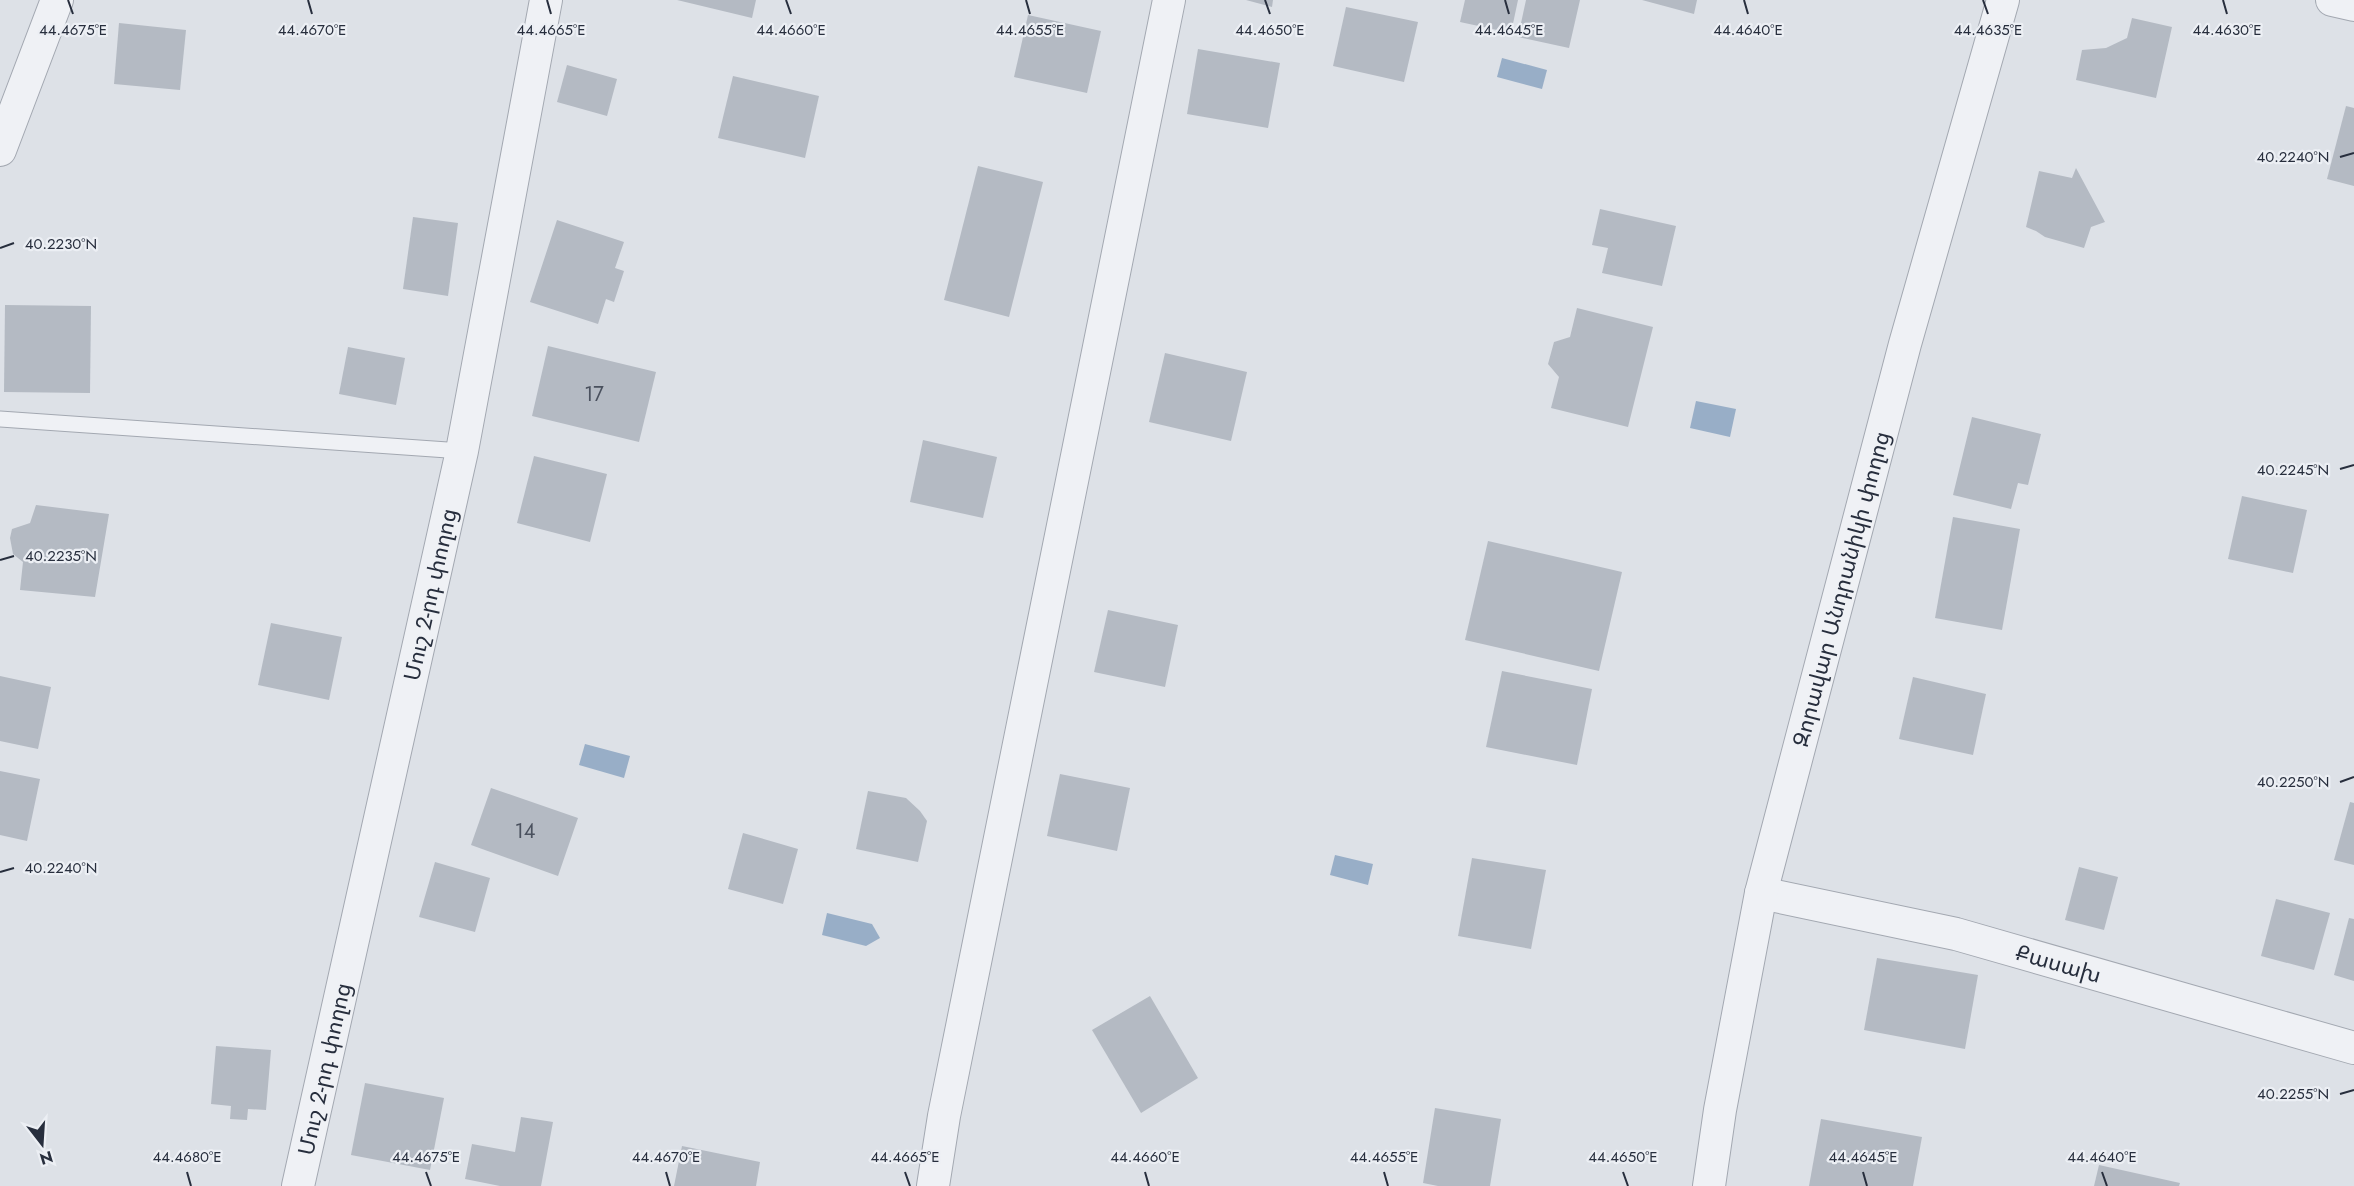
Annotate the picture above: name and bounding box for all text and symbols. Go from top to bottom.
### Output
text: 44.4675°E [39,19,107,41]
text: 44.4670°E [278,19,346,41]
text: 44.4665°E [517,19,585,41]
text: 44.4660°E [756,19,826,41]
text: 44.4655°E [996,19,1064,41]
text: 44.4650°E [1235,19,1305,41]
text: 44.4645°E [1474,19,1544,41]
text: 44.4640°E [1713,19,1783,41]
text: 44.4635°E [1954,19,2022,41]
text: 44.4630°E [2193,19,2262,41]
text: 40.2240°N [2257,146,2329,168]
text: 40.2230°N [25,233,97,255]
house number: 17 [584,380,604,409]
street label: Զորավար Անդրանիկի փողոց [1784,428,1897,750]
text: 40.2245°N [2257,459,2329,481]
street label: Մուշ 2-րդ փողոց [395,505,465,684]
text: 40.2235°N [25,545,97,567]
text: 40.2250°N [2257,771,2329,793]
house number: 14 [515,817,536,846]
text: 40.2240°N [25,857,97,879]
street label: Քասախ [2012,936,2105,991]
street label: Մուշ 2-րդ փողոց [289,980,359,1158]
text: 40.2255°N [2257,1083,2329,1105]
north arrow [12,1114,72,1174]
text: N [37,1145,56,1171]
text: 44.4680°E [153,1146,222,1168]
text: 44.4675°E [392,1146,460,1168]
text: 44.4670°E [632,1146,700,1168]
text: 44.4665°E [871,1146,939,1168]
text: 44.4660°E [1110,1146,1180,1168]
text: 44.4655°E [1350,1146,1418,1168]
text: 44.4650°E [1588,1146,1658,1168]
text: 44.4645°E [1828,1146,1898,1168]
text: 44.4640°E [2067,1146,2137,1168]

